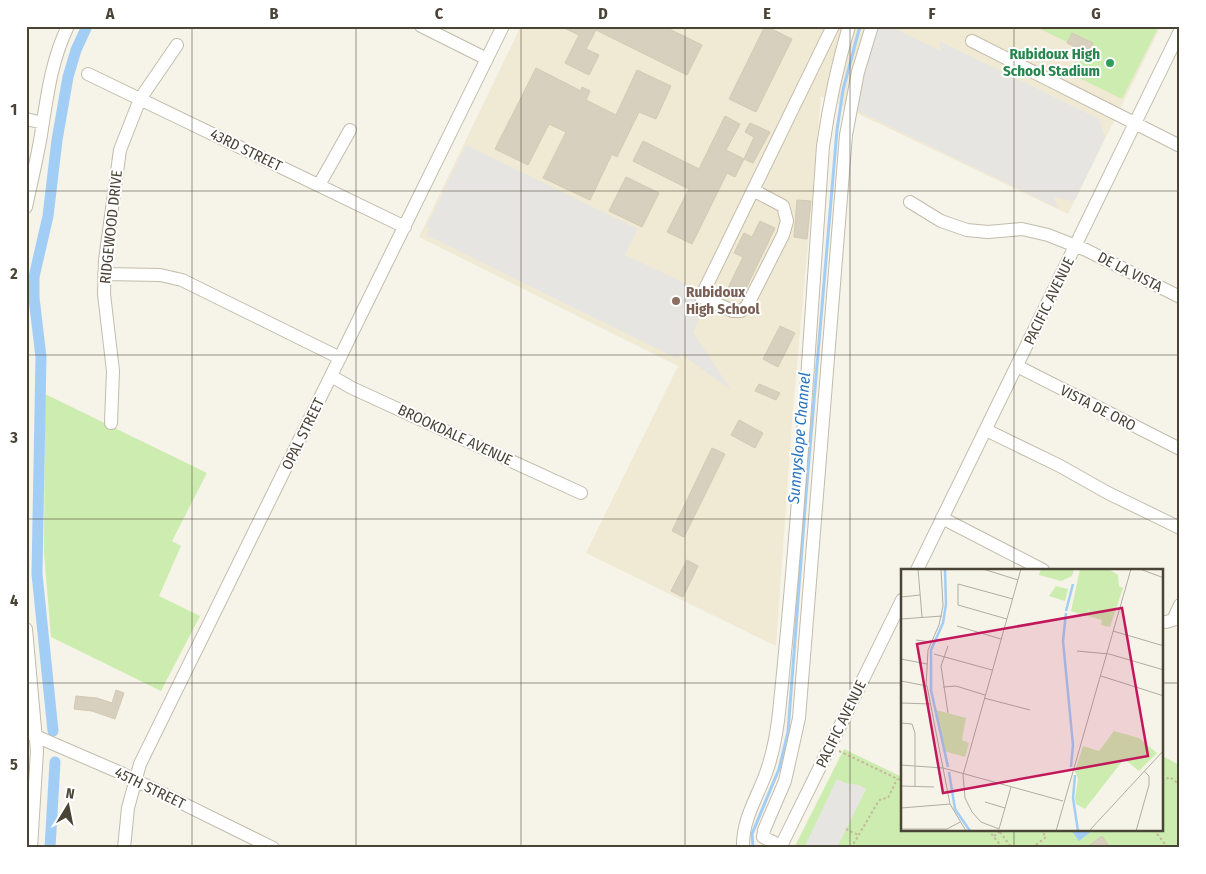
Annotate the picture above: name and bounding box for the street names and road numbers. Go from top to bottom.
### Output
street label: 43RD STREET [207,125,285,175]
street label: RIDGEWOOD DRIVE [96,169,126,285]
street label: DE LA VISTA [1095,248,1165,296]
street label: PACIFIC AVENUE [1020,254,1078,348]
street label: VISTA DE ORO [1057,381,1139,435]
street label: OPAL STREET [278,395,328,473]
street label: BROOKDALE AVENUE [395,401,515,469]
street label: PACIFIC AVENUE [812,677,870,771]
street label: 45TH STREET [112,763,188,813]

